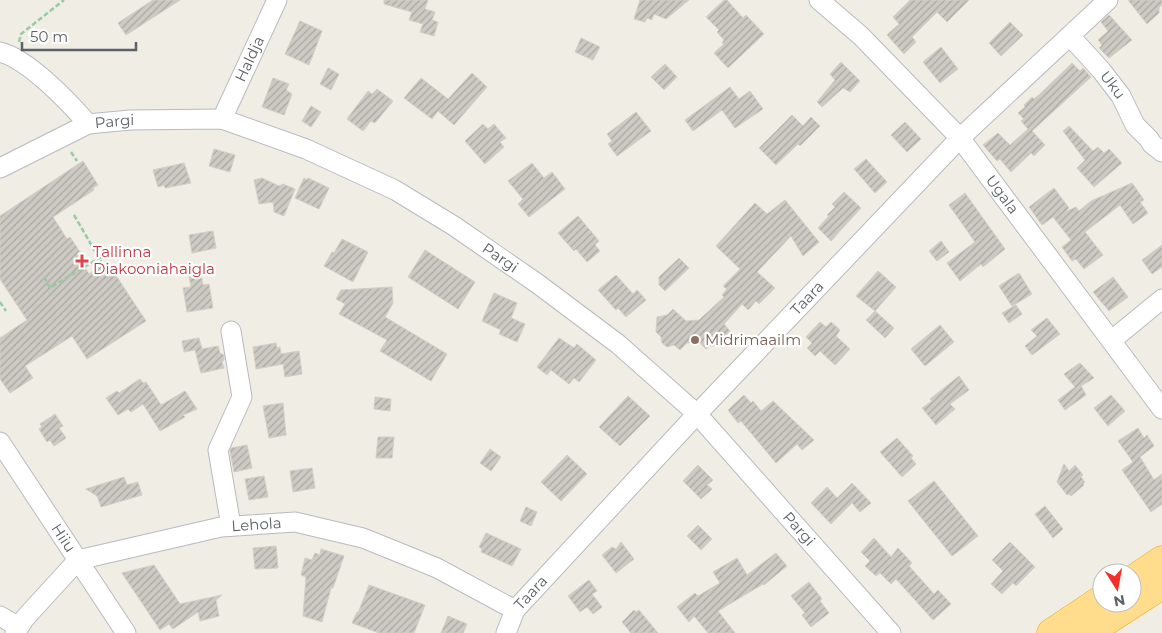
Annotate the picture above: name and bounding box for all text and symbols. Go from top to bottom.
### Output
scale bar [22,20,136,52]
text: 50 m [30,27,68,46]
street label: Haldja [230,33,268,85]
street label: Uku [1096,67,1130,103]
street label: Pargi [94,110,134,132]
street label: Ugala [982,171,1023,218]
street label: Pargi [479,238,522,277]
place label: Tallinna Diakooniahaigla [93,242,215,278]
marker: Tallinna Diakooniahaigla [75,254,89,268]
street label: Taara [786,277,828,319]
place label: Midrimaailm [705,330,801,349]
marker: Midrimaailm [689,334,701,346]
street label: Pargi [779,507,819,550]
street label: Lehola [231,513,282,535]
street label: Hiiu [47,520,80,556]
north arrow [1092,563,1142,613]
street label: Taara [510,571,551,614]
text: N [1112,591,1127,611]

